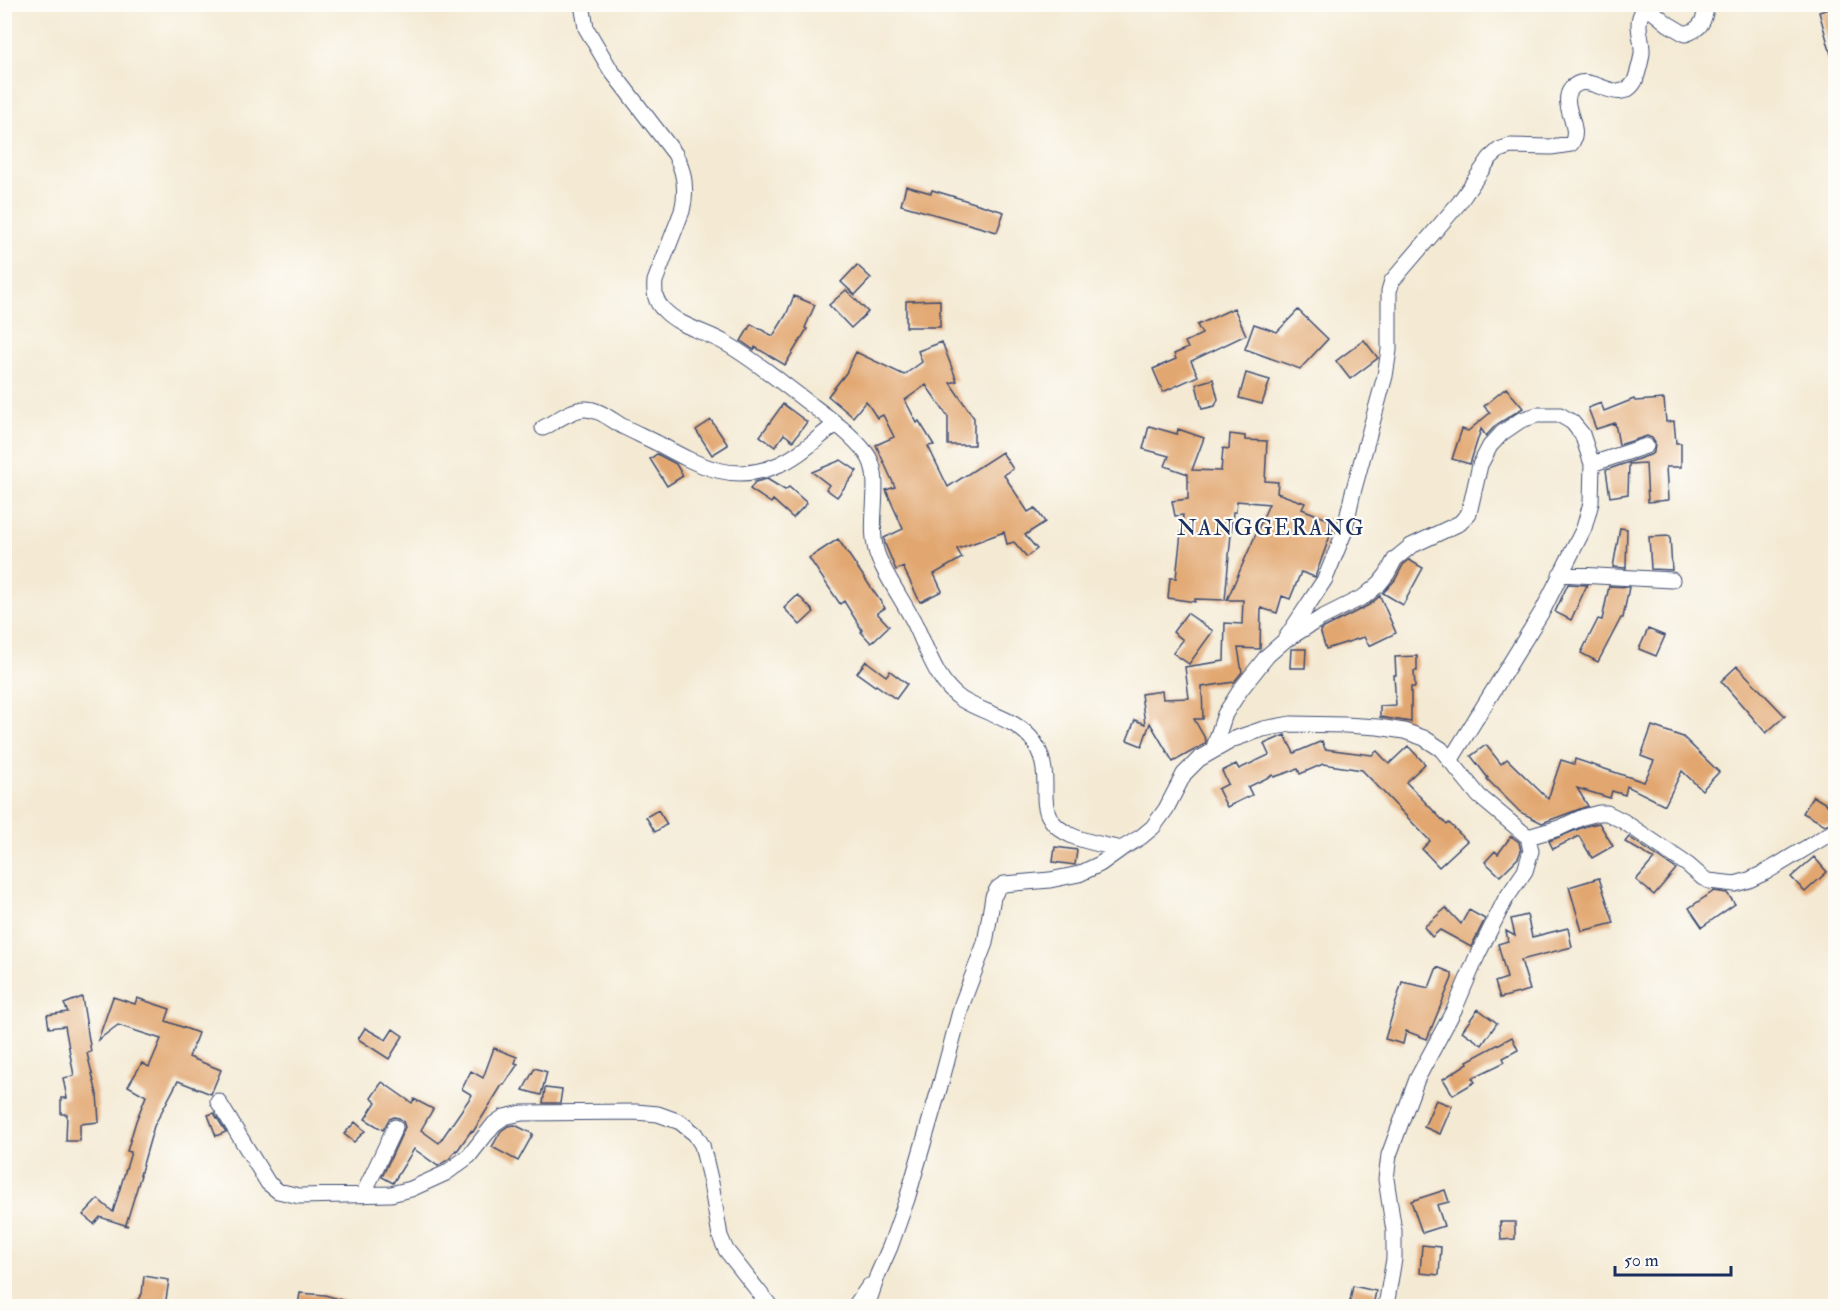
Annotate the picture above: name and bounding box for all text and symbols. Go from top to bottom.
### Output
district label: NANGGERANG [1177,514,1365,542]
scale bar [1615,1239,1730,1277]
text: 50 m [1624,1249,1659,1272]

